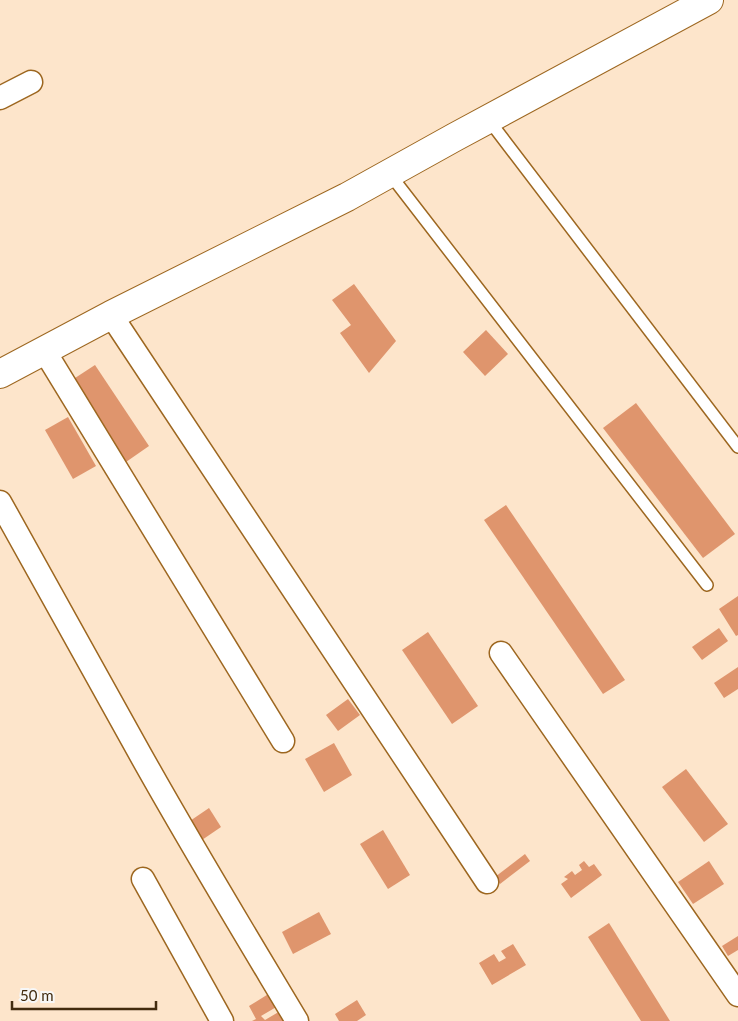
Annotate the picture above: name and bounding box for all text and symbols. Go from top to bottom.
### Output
scale bar [12,978,156,1010]
text: 50 m [20,986,54,1004]

